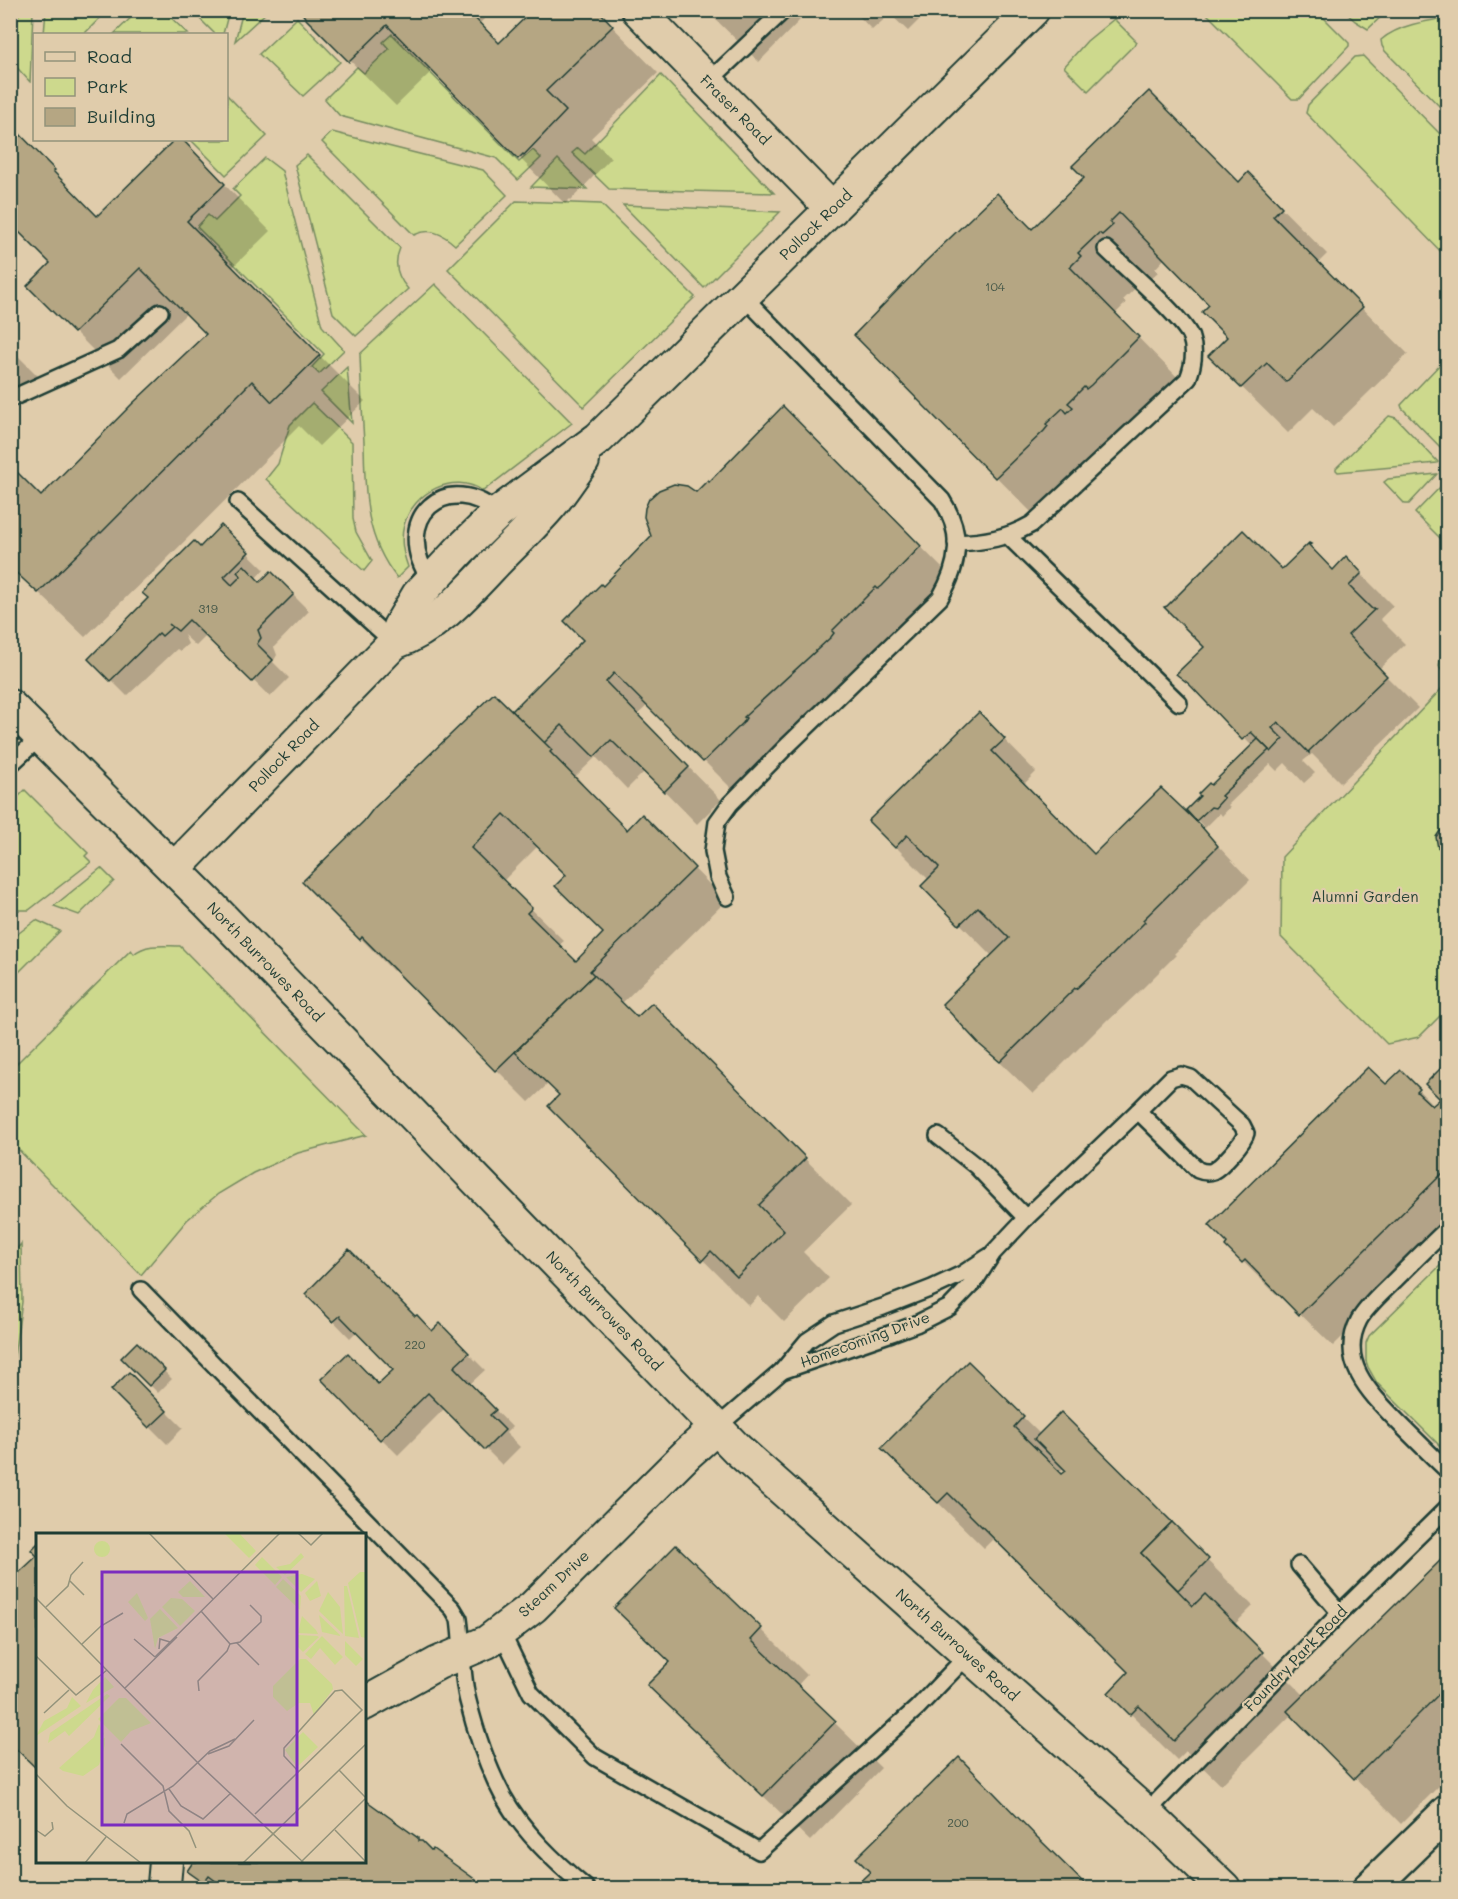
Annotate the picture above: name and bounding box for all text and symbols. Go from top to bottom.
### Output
legend [33,33,228,141]
text: Road [87,44,132,68]
street label: Fraser Road [696,70,775,149]
text: Park [87,74,128,98]
text: Building [87,104,155,128]
street label: Pollock Road [775,185,856,264]
house number: 104 [985,278,1005,294]
house number: 319 [198,600,218,616]
street label: Pollock Road [244,715,323,796]
park label: Alumni Garden [1311,886,1419,906]
street label: North Burrowes Road [203,897,328,1026]
street label: North Burrowes Road [542,1246,667,1375]
street label: Homecoming Drive [797,1306,932,1372]
house number: 220 [405,1336,426,1352]
inset map [36,1533,366,1863]
street label: Steam Drive [514,1545,593,1621]
street label: North Burrowes Road [892,1584,1024,1705]
street label: Foundry Park Road [1240,1601,1351,1715]
house number: 200 [947,1814,969,1830]

